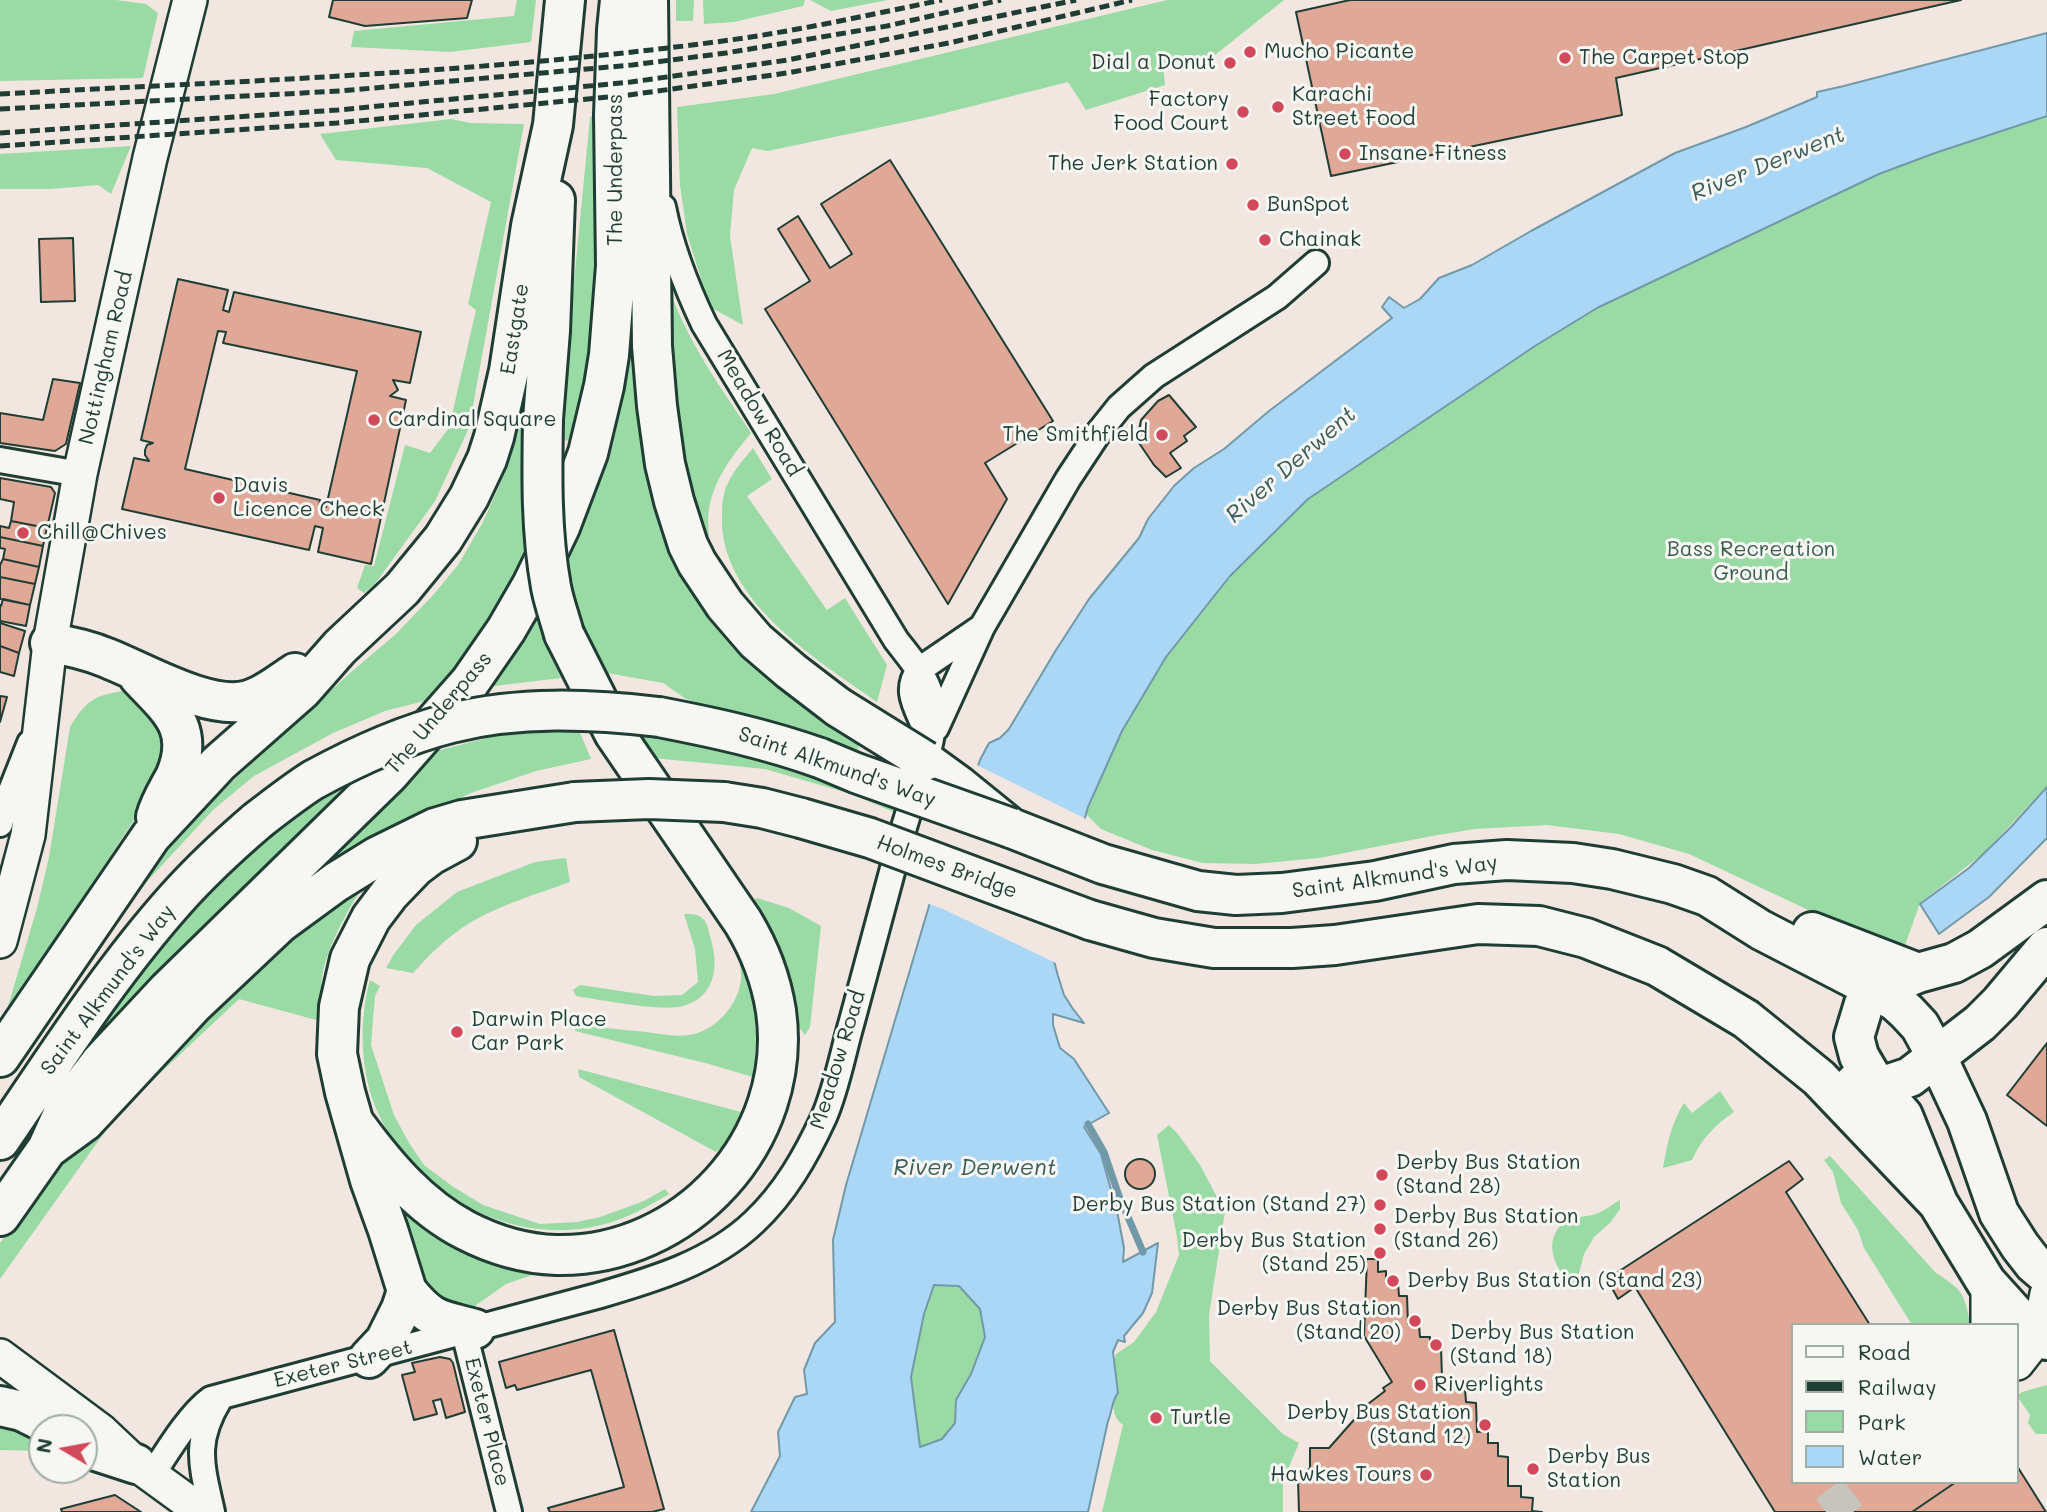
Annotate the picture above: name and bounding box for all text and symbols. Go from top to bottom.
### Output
place label: Mucho Picante [1264,39,1414,65]
marker: Mucho Picante [1242,44,1258,60]
place label: The Carpet Stop [1579,45,1749,71]
place label: Dial a Donut [1091,50,1216,76]
marker: The Carpet Stop [1557,50,1573,66]
marker: Dial a Donut [1222,55,1238,71]
place label: Karachi Street Food [1292,82,1416,132]
place label: Factory Food Court [1114,87,1229,137]
street label: The Underpass [603,94,629,246]
marker: Karachi Street Food [1270,99,1286,115]
marker: Factory Food Court [1235,104,1251,120]
water label: River Derwent [1687,121,1849,207]
place label: Insane Fitness [1359,141,1507,167]
marker: Insane Fitness [1337,146,1353,162]
place label: The Jerk Station [1048,151,1218,177]
marker: The Jerk Station [1224,156,1240,172]
place label: BunSpot [1267,192,1350,218]
marker: BunSpot [1245,197,1261,213]
place label: Chainak [1279,227,1361,253]
marker: Chainak [1257,232,1273,248]
street label: Nottingham Road [74,269,138,447]
street label: Eastgate [495,282,535,376]
street label: Meadow Road [711,345,807,481]
water label: River Derwent [1220,401,1362,529]
place label: Cardinal Square [388,407,556,433]
marker: Cardinal Square [366,412,382,428]
place label: The Smithfield [1002,422,1148,448]
marker: The Smithfield [1154,427,1170,443]
place label: Davis Licence Check [233,473,383,523]
marker: Davis Licence Check [211,490,227,506]
place label: Chill@Chives [37,520,167,546]
marker: Chill@Chives [15,525,31,541]
park label: Bass Recreation Ground [1667,537,1835,587]
street label: The Underpass [380,647,498,779]
street label: Saint Alkmund's Way [735,721,939,813]
street label: Holmes Bridge [873,830,1021,904]
street label: Saint Alkmund's Way [1291,850,1499,904]
street label: Saint Alkmund's Way [36,900,180,1080]
street label: Meadow Road [805,988,871,1132]
place label: Darwin Place Car Park [471,1007,607,1057]
marker: Darwin Place Car Park [449,1024,465,1040]
place label: Derby Bus Station (Stand 28) [1396,1150,1580,1200]
water label: River Derwent [893,1154,1057,1182]
marker: Derby Bus Station (Stand 28) [1374,1167,1390,1183]
place label: Derby Bus Station (Stand 27) [1071,1192,1366,1218]
marker: Derby Bus Station (Stand 27) [1372,1197,1388,1213]
place label: Derby Bus Station (Stand 26) [1394,1204,1578,1254]
marker: Derby Bus Station (Stand 26) [1372,1221,1388,1237]
place label: Derby Bus Station (Stand 25) [1182,1228,1366,1278]
marker: Derby Bus Station (Stand 25) [1372,1245,1388,1261]
place label: Derby Bus Station (Stand 23) [1407,1268,1702,1294]
marker: Derby Bus Station (Stand 23) [1385,1273,1401,1289]
place label: Derby Bus Station (Stand 20) [1217,1296,1401,1346]
marker: Derby Bus Station (Stand 20) [1407,1313,1423,1329]
place label: Derby Bus Station (Stand 18) [1450,1320,1634,1370]
legend [1792,1323,2019,1484]
street label: Exeter Street [271,1335,415,1393]
marker: Derby Bus Station (Stand 18) [1428,1337,1444,1353]
text: Road [1858,1338,1910,1365]
street label: Exeter Place [459,1355,515,1489]
place label: Riverlights [1434,1372,1544,1398]
text: Railway [1858,1373,1937,1400]
marker: Riverlights [1412,1377,1428,1393]
place label: Derby Bus Station (Stand 12) [1287,1400,1471,1450]
place label: Turtle [1170,1405,1231,1431]
text: Park [1858,1408,1906,1435]
marker: Turtle [1148,1410,1164,1426]
north arrow [28,1414,98,1484]
marker: Derby Bus Station (Stand 12) [1477,1417,1493,1433]
text: N [30,1436,57,1455]
text: Water [1858,1443,1922,1470]
place label: Derby Bus Station [1547,1444,1651,1494]
marker: Derby Bus Station [1525,1461,1541,1477]
place label: Hawkes Tours [1270,1462,1412,1488]
marker: Hawkes Tours [1418,1467,1434,1483]

